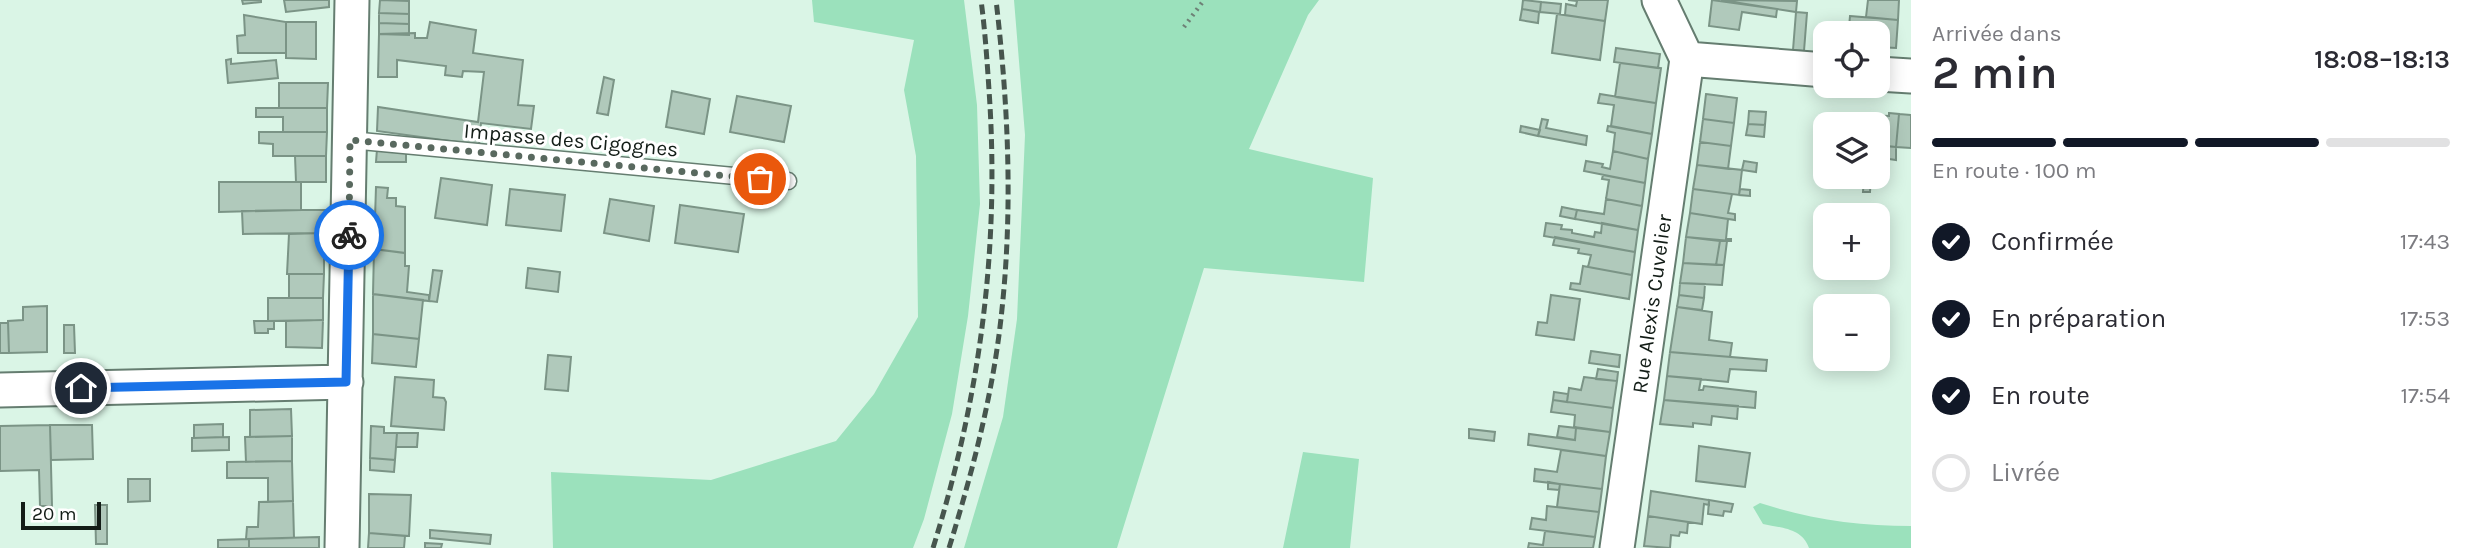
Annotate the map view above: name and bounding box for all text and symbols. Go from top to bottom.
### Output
text: Arrivée dans [1932,20,2062,47]
map controls [1813,21,1890,371]
button: locate [1813,21,1890,98]
text: 18:08–18:13 [2314,44,2450,75]
text: 2 min [1932,46,2058,100]
button: layers [1813,112,1890,189]
street label: Impasse des Cigognes [463,119,679,161]
pin [730,149,790,209]
text: En route · 100 m [1932,157,2096,184]
icon: bag [741,160,779,198]
courier [314,200,384,270]
button: + [1813,203,1890,280]
street label: Rue Alexis Cuvelier [1628,213,1677,395]
icon: bike [330,216,368,254]
icon: check [1932,223,1970,261]
text: Confirmée [1991,226,2114,257]
text: 17:43 [2400,228,2450,255]
button: − [1813,294,1890,371]
icon: check [1932,300,1970,338]
text: En préparation [1991,303,2166,334]
text: 17:53 [2400,305,2450,332]
pin [51,358,111,418]
icon: home [62,369,100,407]
icon: check [1932,377,1970,415]
text: En route [1991,380,2090,411]
text: 17:54 [2400,382,2450,409]
text: Livrée [1991,457,2060,488]
scale bar [21,499,102,531]
text: 20 m [32,503,77,525]

